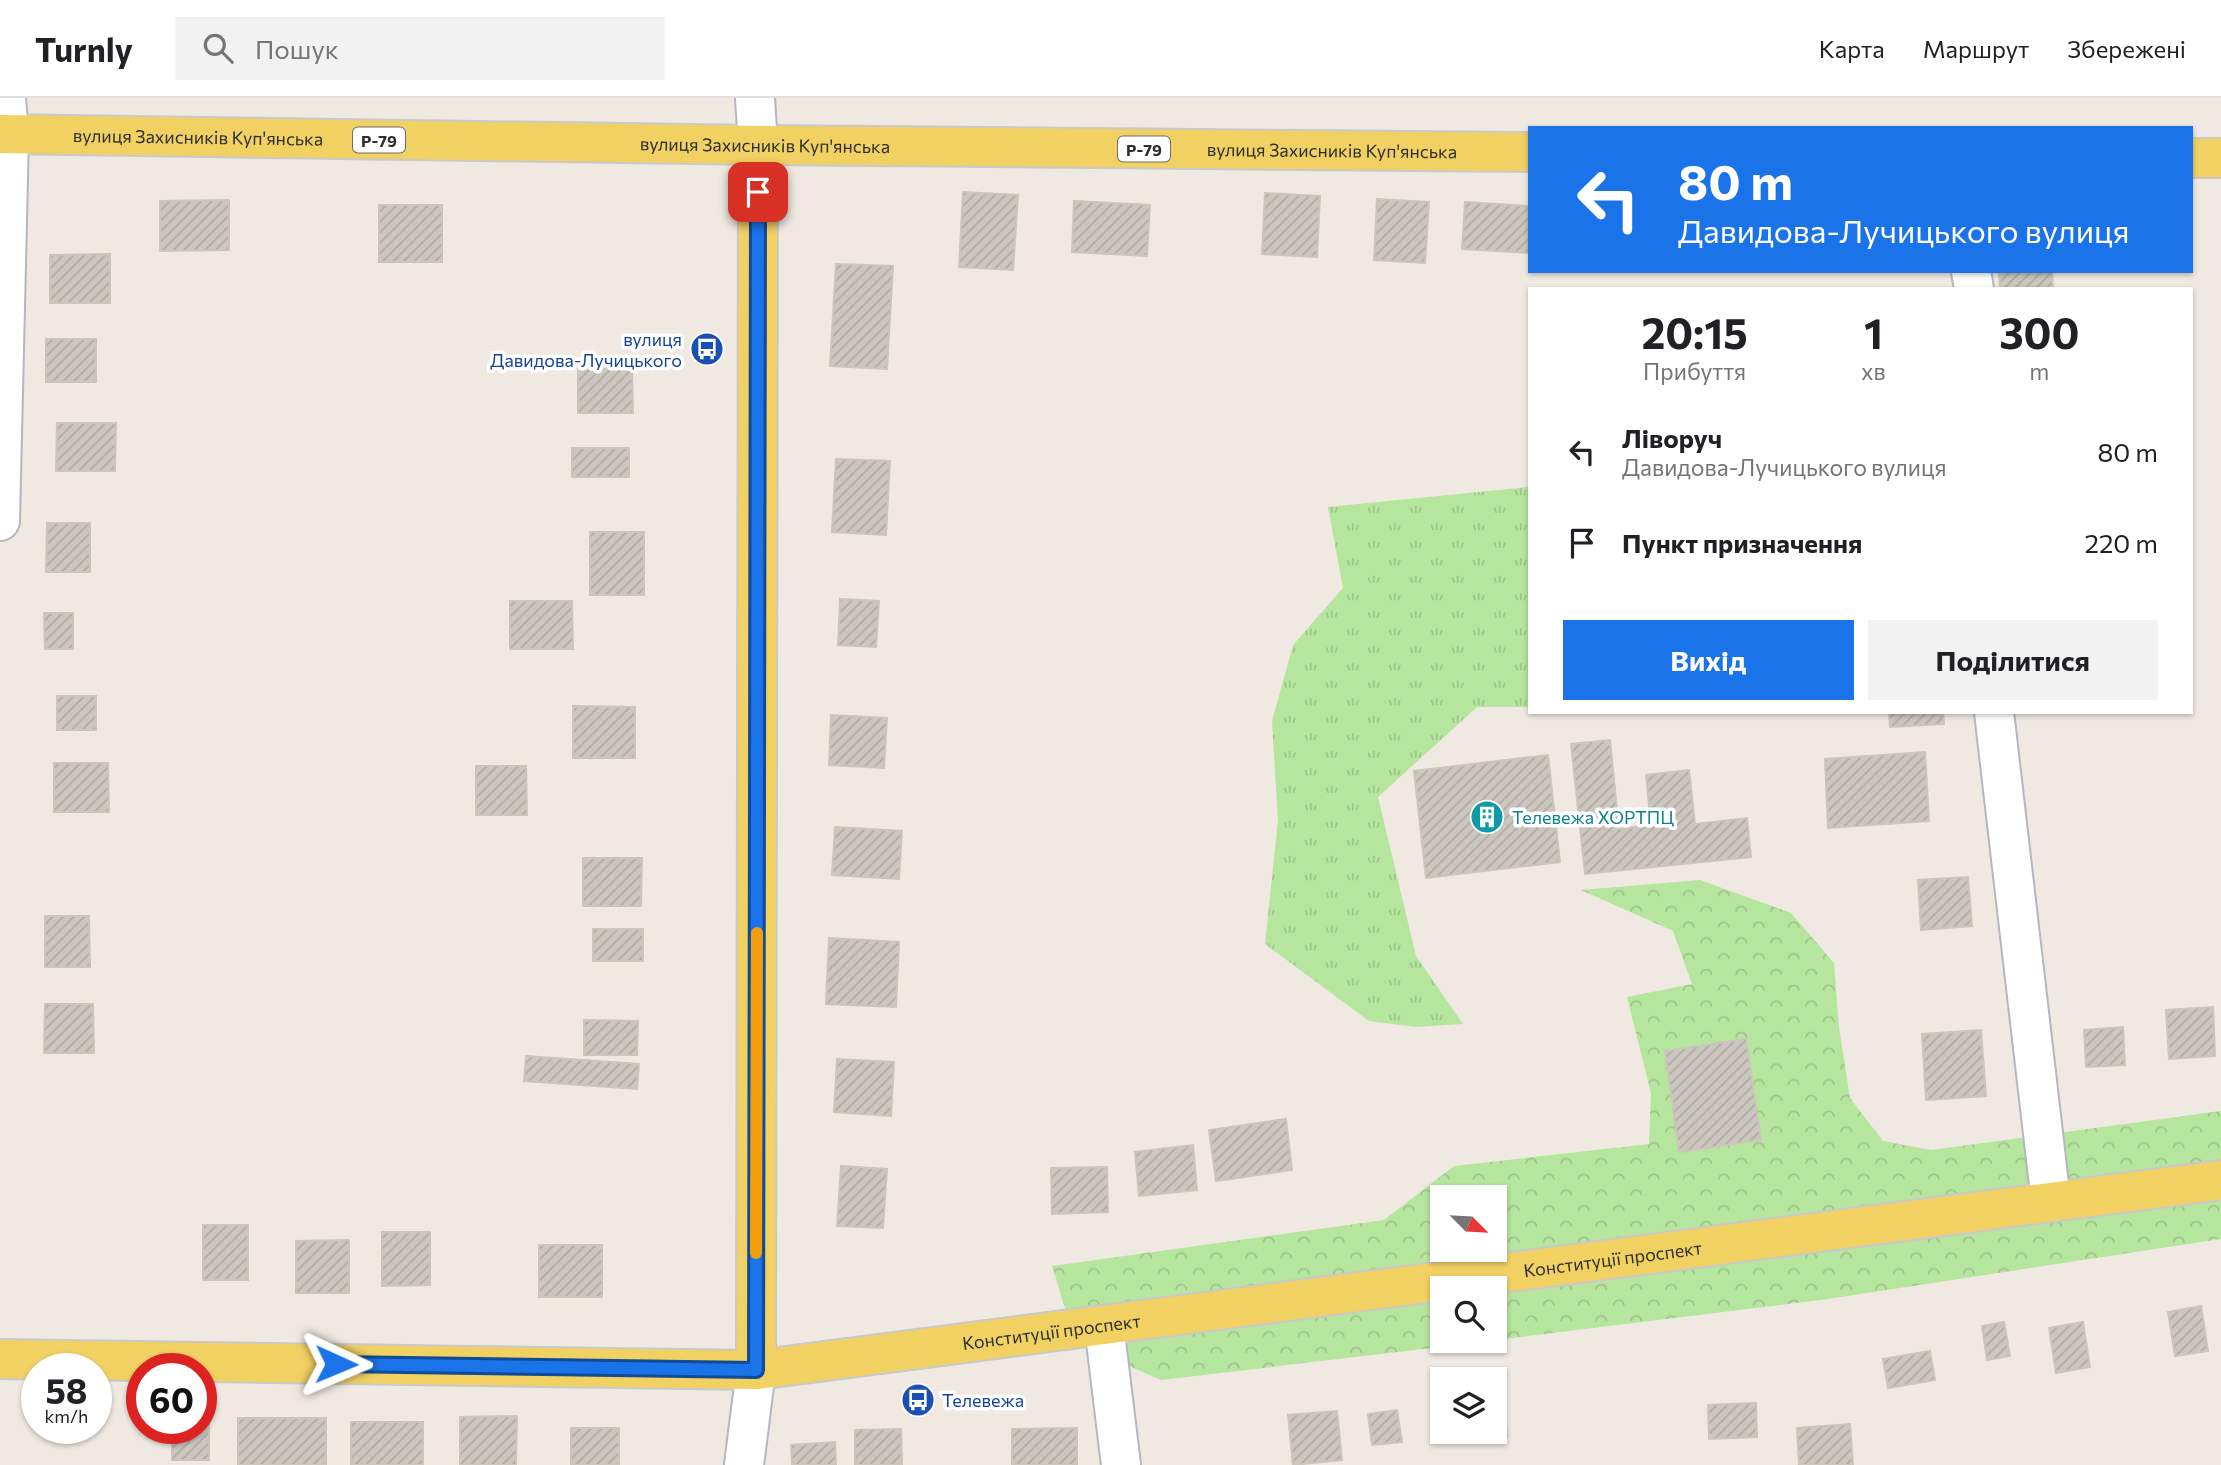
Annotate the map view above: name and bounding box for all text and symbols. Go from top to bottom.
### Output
search box [175,17,665,80]
text: Turnly [35,28,133,69]
icon: search [199,29,237,67]
text: Пошук [255,33,339,64]
text: Карта [1819,34,1885,63]
text: Маршрут [1923,34,2029,63]
text: Збережені [2067,34,2186,63]
street label: вулиця Захисників Куп'янська [73,124,323,150]
road number: Р-79 [353,128,405,152]
street label: вулиця Захисників Куп'янська [640,132,890,157]
road number: Р-79 [1118,136,1170,162]
street label: вулиця Захисників Куп'янська [1207,138,1457,162]
text: 80 m [1678,150,1793,210]
icon: left [1563,154,1654,245]
pin [728,162,788,222]
icon: arrive [739,173,777,211]
text: Давидова-Лучицького вулиця [1678,210,2130,250]
text: 20:15 [1642,306,1748,358]
text: 1 [1864,306,1883,358]
text: 300 [1999,306,2079,358]
place label: вулиця Давидова-Лучицького [490,328,682,371]
bus stop icon: вулиця Давидова-Лучицького [688,330,726,368]
text: Прибуття [1643,357,1746,385]
text: хв [1861,357,1886,385]
text: m [2029,357,2049,385]
text: Ліворуч [1622,422,1722,453]
icon: left [1563,433,1601,471]
text: 80 m [2098,436,2158,467]
text: Давидова-Лучицького вулиця [1622,453,1947,481]
icon: arrive [1563,524,1601,562]
text: Пункт призначення [1622,527,1862,558]
text: 220 m [2085,527,2158,558]
button: Вихід [1563,620,1854,700]
button: Поділитися [1868,620,2158,700]
building icon: Телевежа ХОРТПЦ [1468,798,1506,836]
place label: Телевежа ХОРТПЦ [1512,806,1674,828]
north arrow [1430,1185,1507,1262]
map controls [1430,1185,1507,1444]
street label: Конституції проспект [1522,1236,1704,1281]
button: search [1430,1276,1507,1353]
street label: Конституції проспект [961,1309,1143,1354]
position arrow [299,1327,373,1401]
speed limit sign: 60 [126,1353,217,1444]
button: layers [1430,1367,1507,1444]
text: 58 [45,1368,88,1411]
bus stop icon: Телевежа [899,1381,937,1419]
place label: Телевежа [942,1389,1024,1411]
text: km/h [45,1405,88,1427]

